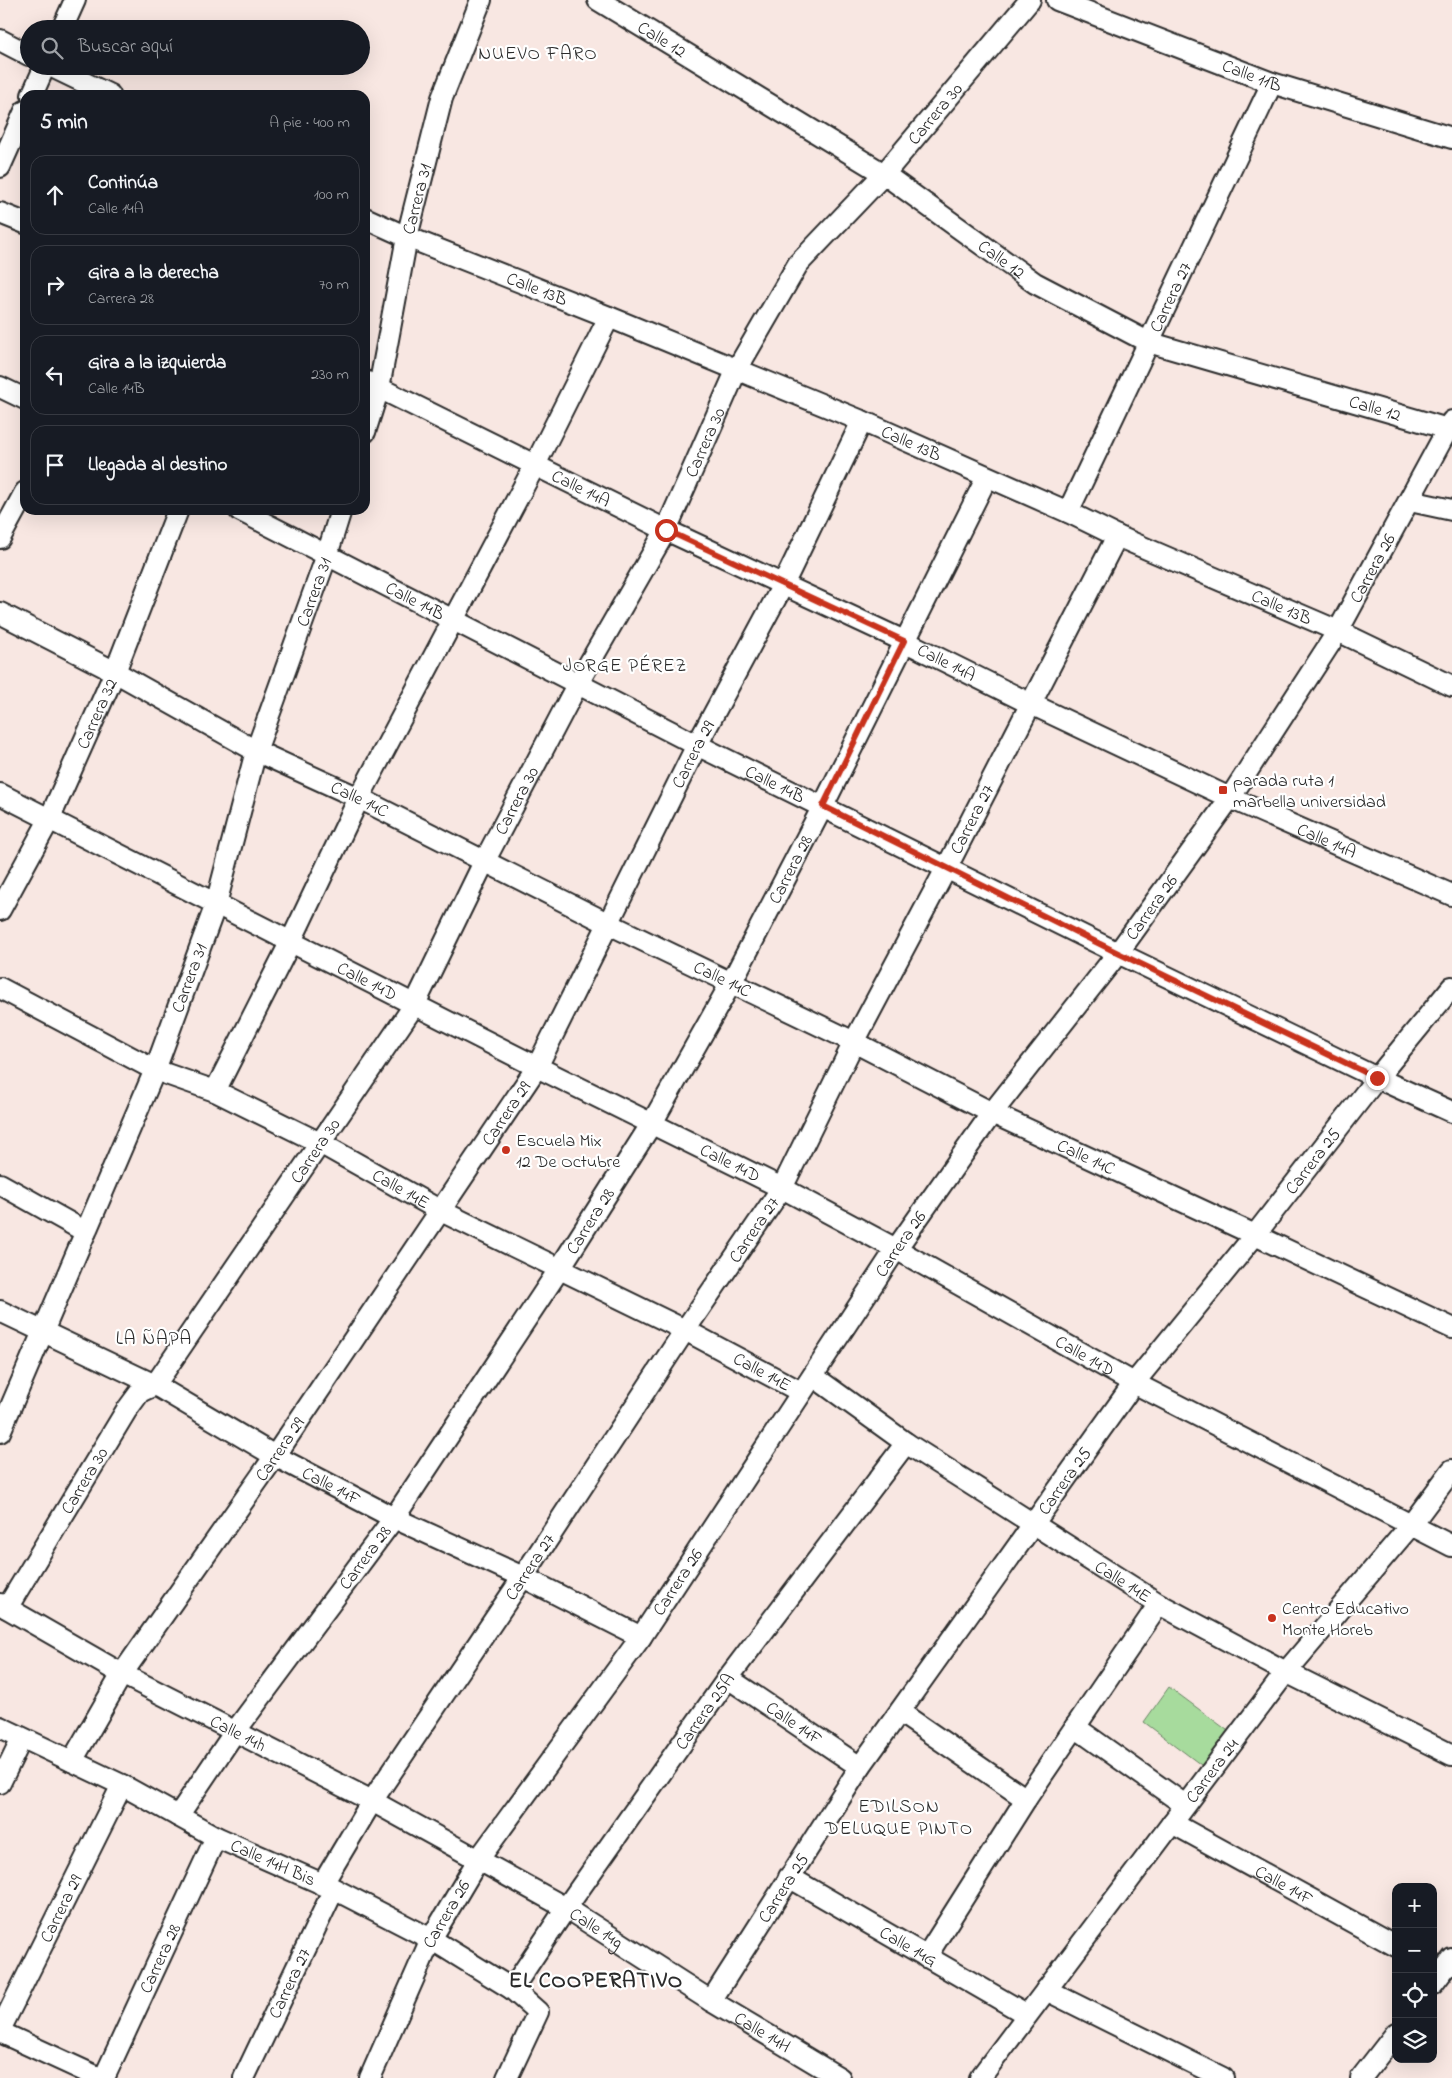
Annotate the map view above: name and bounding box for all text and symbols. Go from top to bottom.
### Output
street label: Calle 12 [632,16,690,66]
search box [20,20,370,75]
icon: search [38,34,66,62]
text: Buscar aquí [78,34,173,61]
district label: NUEVO FARO [478,41,598,68]
street label: Calle 11B [1218,54,1284,100]
street label: Carrera 30 [903,78,970,151]
text: 5 min [40,108,88,138]
text: A pie · 400 m [269,111,350,135]
street label: Carrera 31 [397,161,440,237]
text: Continúa [88,170,158,197]
icon: ahead [41,181,69,209]
text: 100 m [314,183,349,207]
text: Calle 14A [88,197,144,221]
street label: Calle 12 [972,235,1030,287]
street label: Carrera 27 [1144,258,1200,337]
text: Gira a la derecha [88,260,219,287]
street label: Calle 13B [502,267,571,314]
icon: right [41,271,69,299]
text: 70 m [319,273,349,297]
text: Carrera 28 [88,287,154,311]
text: Gira a la izquierda [88,350,226,377]
icon: left [41,361,69,389]
text: 230 m [311,363,349,387]
text: Calle 14B [88,377,144,401]
street label: Calle 12 [1346,390,1404,430]
street label: Carrera 30 [680,404,733,482]
street label: Calle 13B [876,420,945,469]
icon: arrive [41,451,69,479]
text: Llegada al destino [88,452,227,479]
street label: Calle 14A [546,464,614,515]
route start [655,519,678,542]
street label: Carrera 26 [1344,530,1403,609]
street label: Carrera 31 [291,554,340,631]
street label: Calle 14B [380,576,448,628]
street label: Calle 13B [1247,584,1315,633]
street label: Calle 14A [912,638,979,689]
district label: JORGE PÉREZ [563,653,687,680]
street label: Carrera 32 [71,675,125,754]
street label: Carrera 29 [666,716,723,794]
street label: Calle 14B [740,760,809,811]
street label: Carrera 30 [489,762,547,840]
place label: parada ruta 1 marbella universidad [1233,769,1386,816]
street label: Calle 14C [326,776,392,826]
street label: Carrera 27 [945,780,1002,859]
marker: parada ruta 1 marbella universidad [1217,784,1229,796]
street label: Calle 14A [1292,818,1360,867]
street label: Carrera 28 [763,831,821,909]
street label: Carrera 26 [1120,870,1186,947]
street label: Carrera 31 [166,940,215,1017]
street label: Calle 14C [688,955,755,1006]
street label: Calle 14D [332,956,401,1009]
route end [1366,1067,1389,1090]
street label: Carrera 29 [476,1076,539,1152]
street label: Carrera 30 [285,1114,348,1190]
street label: Carrera 25 [1280,1123,1348,1201]
place label: Escuela Mix 12 De Octubre [516,1129,621,1176]
street label: Calle 14C [1052,1134,1119,1183]
street label: Calle 14D [695,1138,764,1190]
marker: Escuela Mix 12 De Octubre [500,1144,512,1156]
street label: Calle 14E [366,1164,434,1217]
street label: Carrera 28 [561,1183,623,1260]
street label: Carrera 27 [723,1192,788,1269]
street label: Carrera 26 [870,1206,934,1283]
district label: LA ÑAPA [116,1326,192,1353]
street label: Calle 14D [1050,1330,1119,1384]
street label: Calle 14E [728,1347,795,1399]
street label: Carrera 29 [250,1412,313,1488]
street label: Carrera 30 [56,1443,116,1520]
street label: Carrera 25 [1033,1443,1099,1521]
street label: Calle 14F [297,1461,365,1514]
street label: Carrera 28 [334,1521,399,1596]
street label: Carrera 27 [500,1529,563,1606]
street label: Carrera 26 [647,1544,711,1622]
street label: Calle 14E [1089,1555,1155,1611]
place label: Centro Educativo Monte Horeb [1282,1597,1409,1644]
marker: Centro Educativo Monte Horeb [1266,1612,1278,1624]
street label: Carrera 25A [670,1669,742,1756]
street label: Calle 14F [760,1696,827,1753]
street label: Calle 14h [205,1710,270,1760]
street label: Carrera 24 [1180,1733,1247,1810]
district label: EDILSON DELUQUE PINTO [824,1794,973,1843]
street label: Calle 14H Bis [226,1834,319,1894]
street label: Carrera 25 [753,1849,817,1929]
street label: Calle 14F [1249,1860,1317,1913]
street label: Carrera 29 [34,1870,91,1948]
street label: Carrera 26 [417,1876,478,1953]
map controls [1392,1883,1437,2063]
button: + [1392,1883,1437,1928]
street label: Calle 14g [563,1902,628,1957]
street label: Carrera 28 [134,1920,189,1998]
street label: Calle 14G [874,1921,941,1975]
button: − [1392,1928,1437,1973]
street label: Carrera 27 [263,1944,319,2024]
district label: EL COOPERATIVO [509,1966,683,1998]
button: locate [1392,1973,1437,2018]
street label: Calle 14H [728,2007,795,2061]
button: layers [1392,2018,1437,2063]

